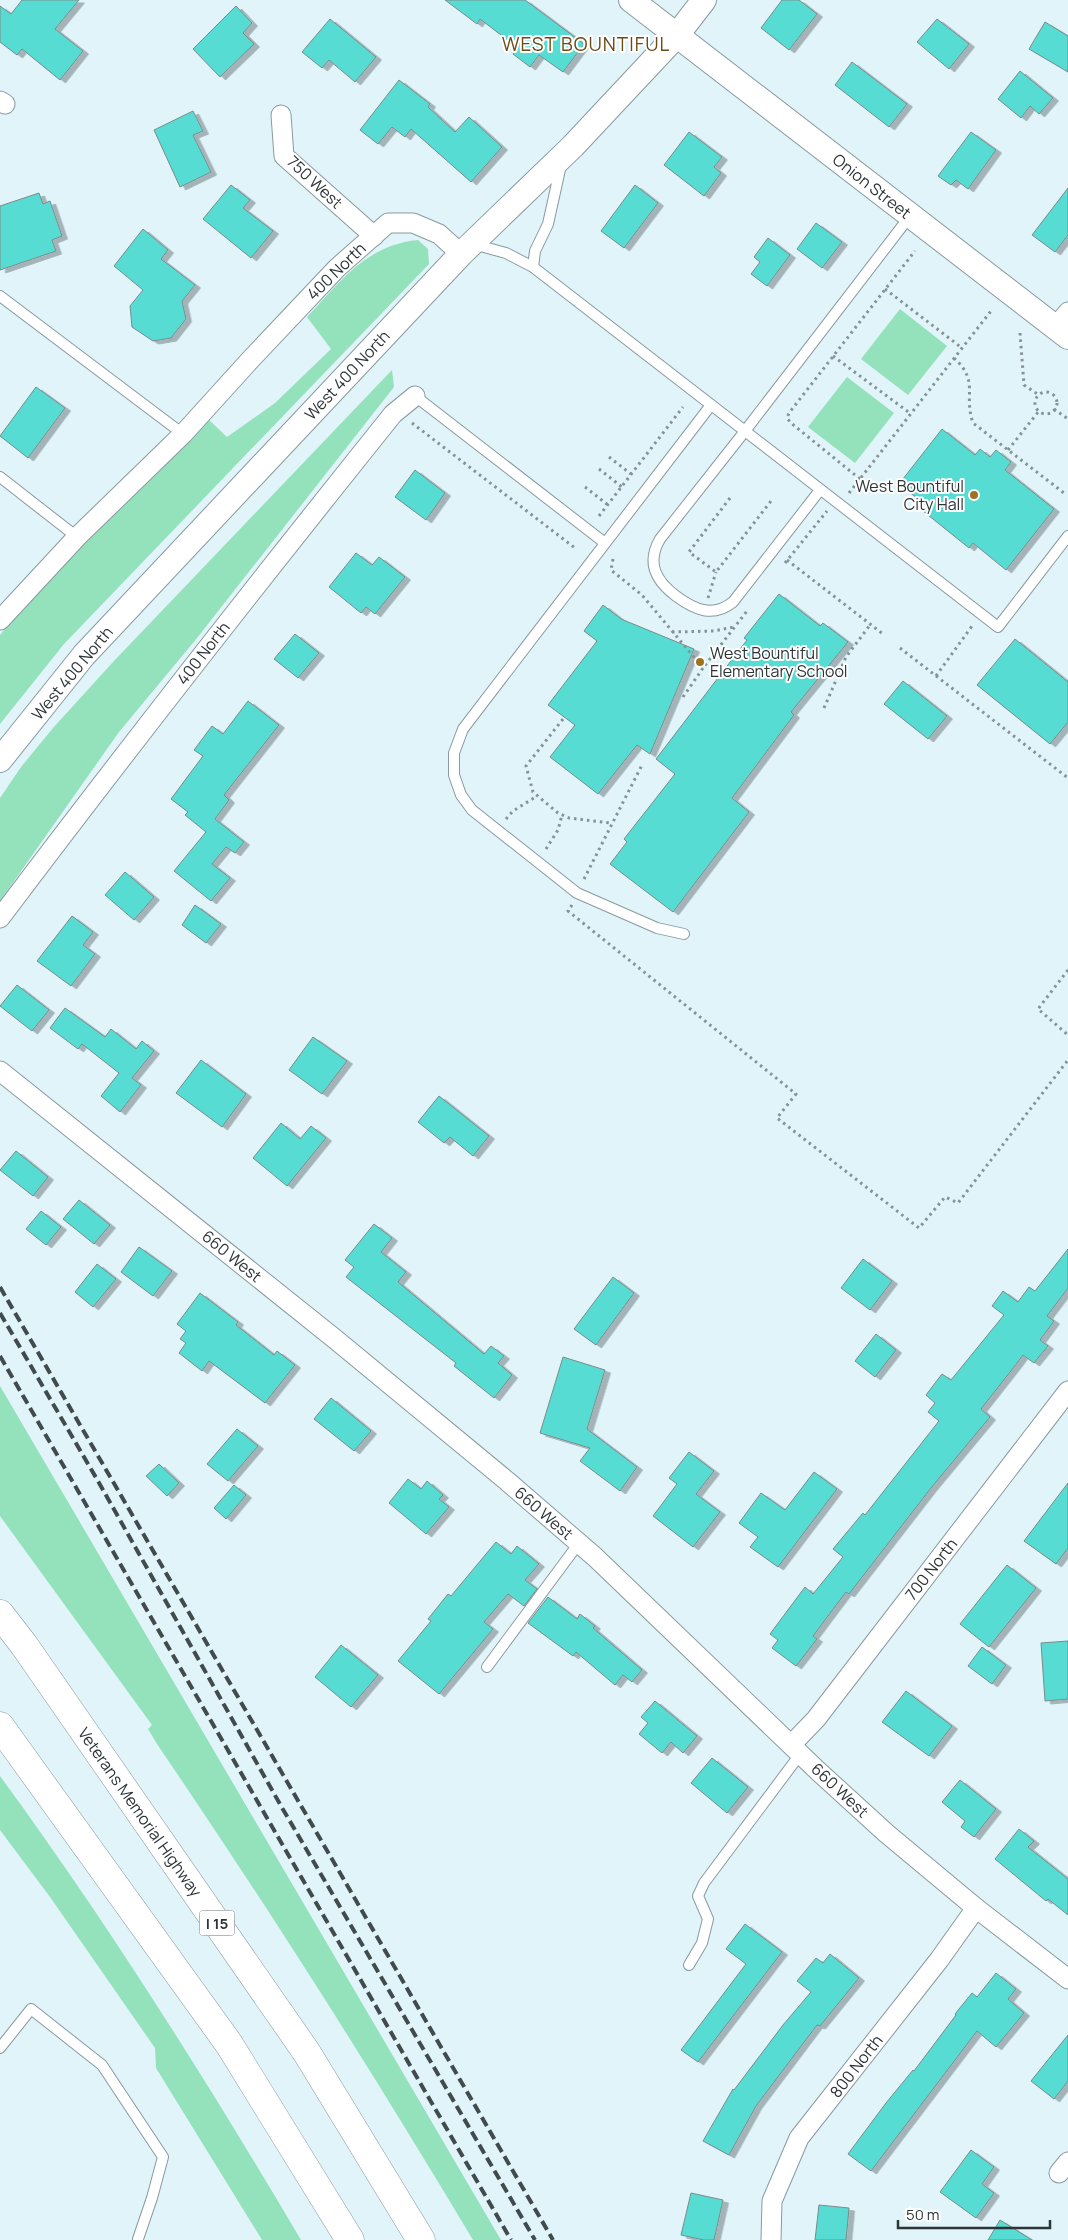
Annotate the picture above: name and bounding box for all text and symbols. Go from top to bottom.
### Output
district label: WEST BOUNTIFUL [502,31,670,57]
street label: Onion Street [828,148,916,224]
street label: 750 West [282,151,348,213]
street label: 400 North [302,237,370,305]
street label: West 400 North [300,325,394,425]
place label: West Bountiful City Hall [855,475,964,515]
marker: West Bountiful City Hall [968,489,980,501]
street label: 400 North [171,617,235,689]
street label: West 400 North [26,622,118,724]
place label: West Bountiful Elementary School [710,642,848,682]
marker: West Bountiful Elementary School [694,656,706,668]
street label: 660 West [197,1225,267,1287]
street label: 660 West [510,1481,578,1545]
street label: 700 North [900,1534,962,1604]
street label: Veterans Memorial Highway [73,1723,207,1902]
street label: 660 West [807,1758,873,1822]
road number: I 15 [200,1910,234,1936]
street label: 800 North [825,2030,887,2102]
scale bar [898,2198,1050,2230]
text: 50 m [906,2204,940,2225]

